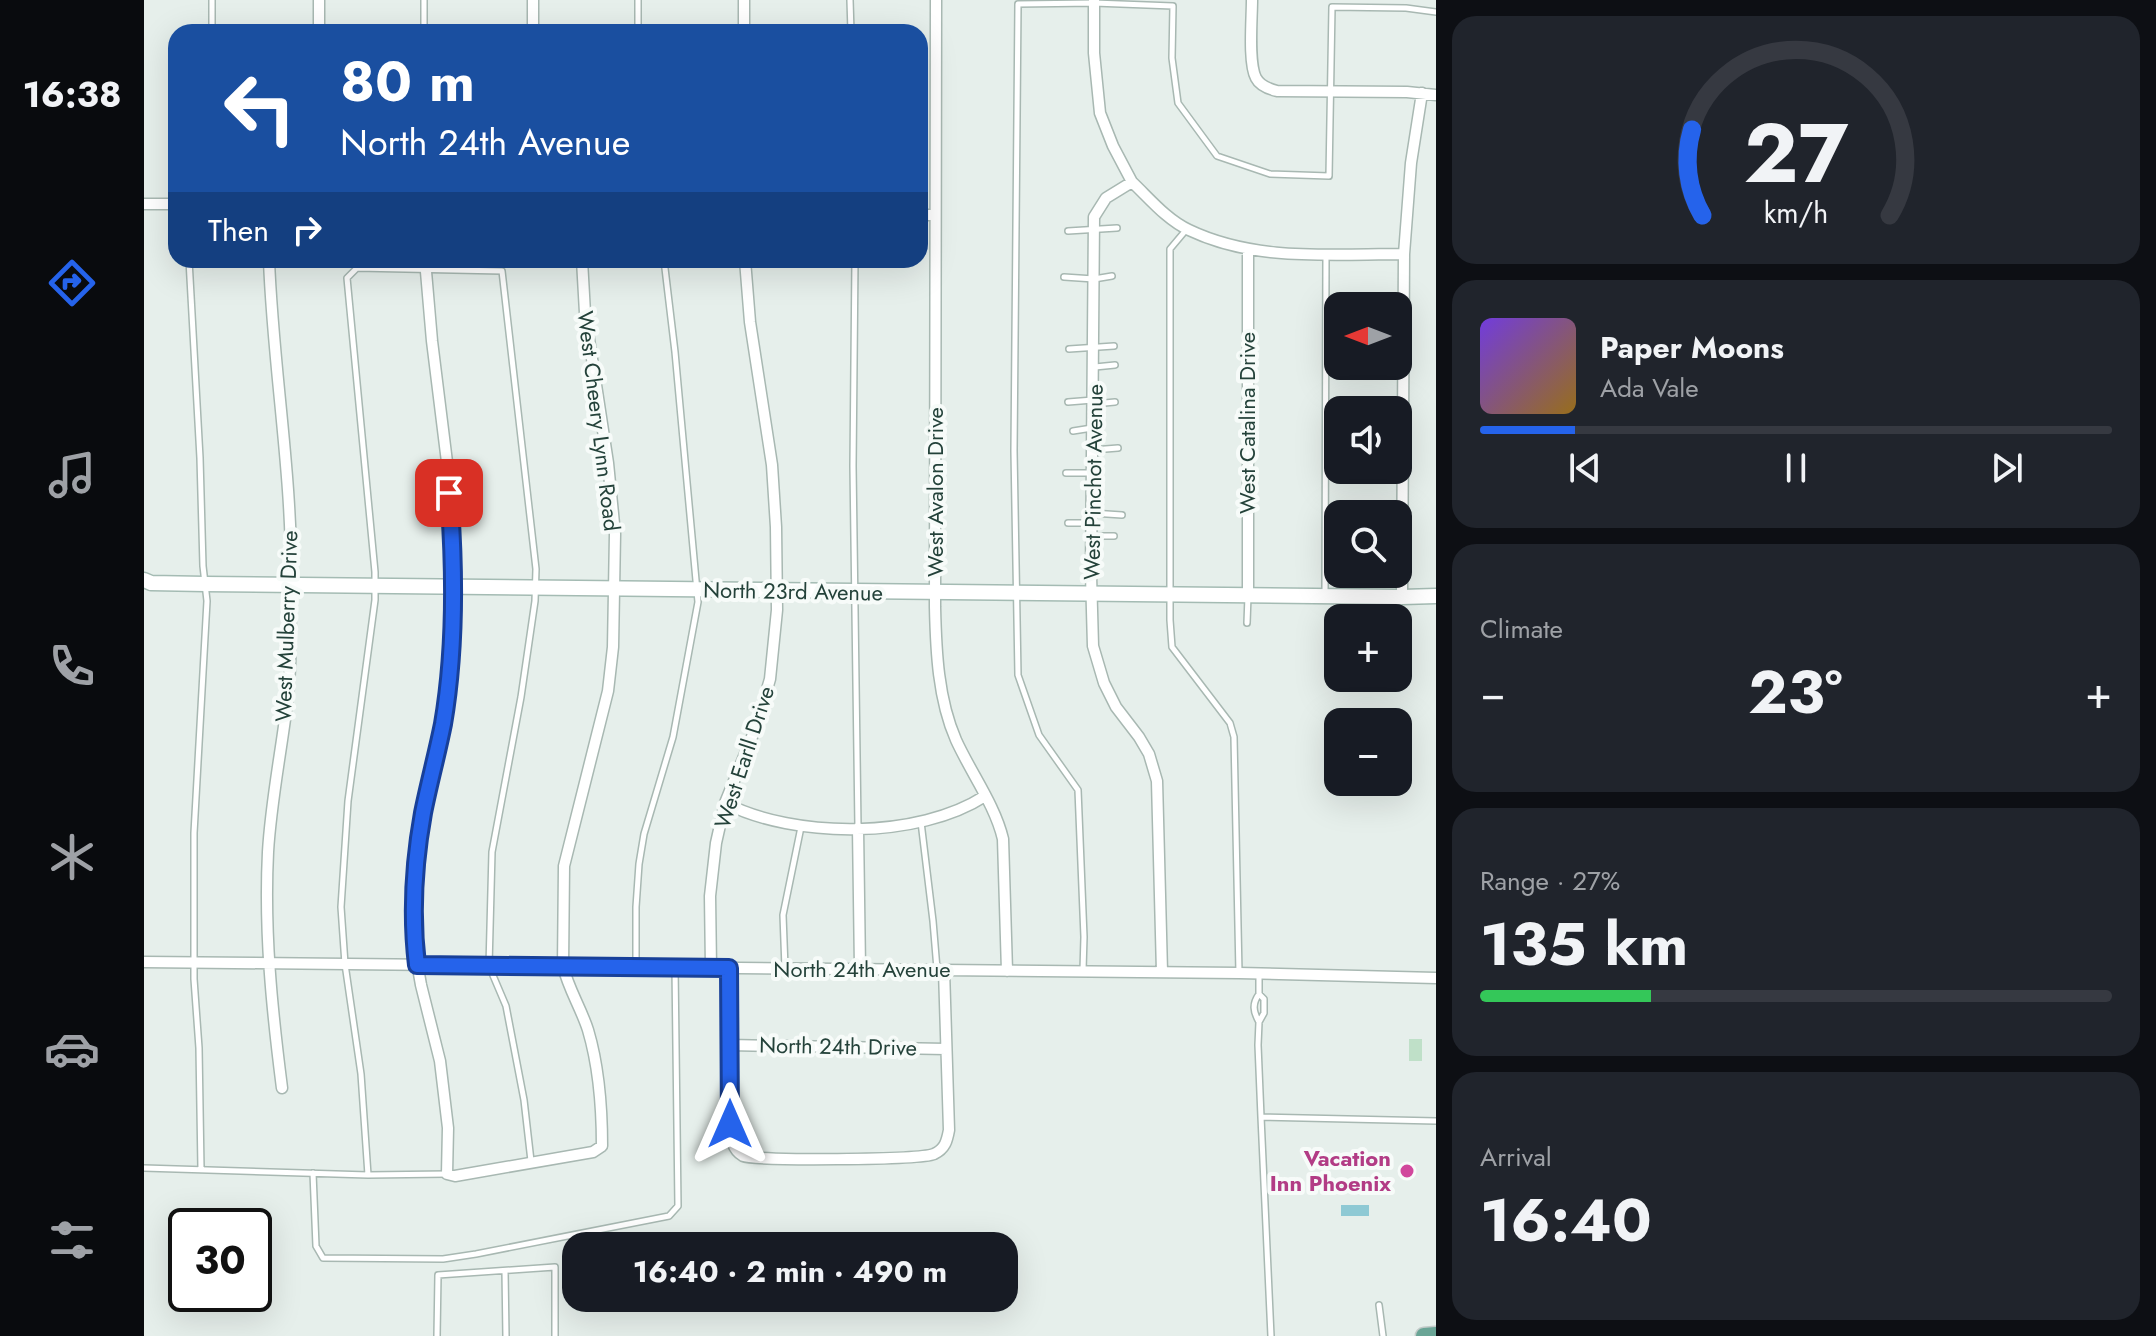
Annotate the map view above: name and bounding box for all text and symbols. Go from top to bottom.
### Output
text: 80 m [340,41,475,122]
icon: left [208,56,312,160]
text: 16:38 [23,68,121,120]
text: 27 [1744,93,1848,213]
text: North 24th Avenue [340,116,630,168]
text: km/h [1764,192,1828,234]
icon: right [285,208,329,252]
text: Then [208,209,269,252]
icon: directions [44,255,100,311]
north arrow [1324,292,1412,380]
map controls [1324,292,1412,796]
street label: West Cheery Lynn Road [570,309,628,533]
text: Paper Moons [1600,326,1784,369]
street label: West Catalina Drive [1231,332,1263,514]
text: Ada Vale [1600,369,1699,407]
street label: West Pinchot Avenue [1075,384,1111,580]
button: sound [1324,396,1412,484]
street label: West Avalon Drive [919,407,951,577]
icon: previous [1563,446,1607,490]
icon: pause [1774,446,1818,490]
icon: next [1985,446,2029,490]
icon: music [44,447,100,503]
pin [415,459,483,527]
icon: arrive [427,471,471,515]
button: search [1324,500,1412,588]
street label: West Mulberry Drive [267,530,305,722]
street label: North 23rd Avenue [703,573,883,609]
button: + [1324,604,1412,692]
text: Climate [1480,610,1563,648]
icon: phone [44,638,100,694]
text: 23° [1748,649,1843,736]
text: − [1480,661,1506,725]
text: + [2085,661,2112,725]
street label: West Earll Drive [706,682,782,832]
button: − [1324,708,1412,796]
icon: climate [44,829,100,885]
text: Range · 27% [1480,862,1620,900]
text: 135 km [1480,901,1688,988]
street label: North 24th Avenue [773,953,951,985]
icon: car [44,1021,100,1077]
street label: North 24th Drive [759,1029,917,1063]
position arrow [688,1082,772,1166]
text: Arrival [1480,1138,1552,1176]
place label: Vacation Inn Phoenix [1270,1142,1391,1199]
marker: Vacation Inn Phoenix [1398,1162,1416,1180]
text: 16:40 [1480,1177,1652,1264]
speed limit sign: 30 [168,1208,272,1312]
icon: filters [44,1212,100,1268]
text: 16:40 · 2 min · 490 m [633,1250,947,1293]

